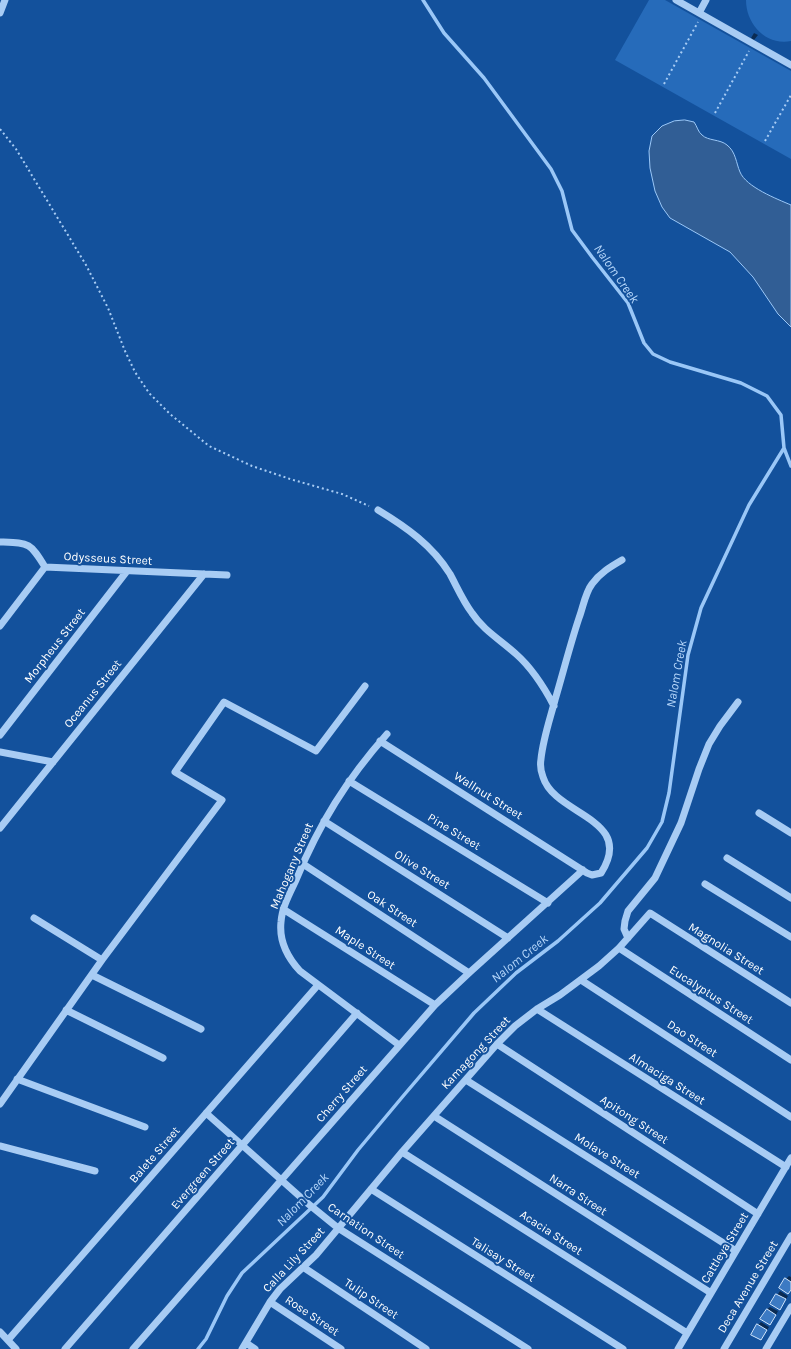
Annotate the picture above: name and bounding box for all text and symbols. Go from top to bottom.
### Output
water label: Nalom Creek [590,242,642,306]
street label: Odysseus Street [63,549,153,569]
street label: Morpheus Street [21,606,89,686]
water label: Nalom Creek [663,639,691,709]
street label: Oceanus Street [61,657,125,731]
street label: Wallnut Street [451,769,525,823]
street label: Pine Street [425,811,483,853]
street label: Mahogany Street [267,821,317,911]
street label: Olive Street [392,847,452,893]
street label: Oak Street [364,887,420,931]
street label: Magnolia Street [685,920,767,978]
street label: Maple Street [332,923,398,973]
water label: Nalom Creek [489,931,551,987]
street label: Eucalyptus Street [667,963,755,1027]
street label: Kamagong Street [438,1013,514,1093]
street label: Dao Street [664,1017,720,1061]
street label: Almaciga Street [626,1050,708,1108]
street label: Cherry Street [313,1063,371,1125]
street label: Apitong Street [597,1093,671,1147]
street label: Balete Street [127,1124,183,1186]
street label: Molave Street [572,1130,642,1182]
street label: Evergreen Street [168,1135,238,1213]
water label: Nalom Creek [274,1170,332,1230]
street label: Narra Street [546,1171,610,1219]
street label: Carnation Street [325,1200,407,1262]
street label: Acacia Street [517,1207,585,1259]
street label: Cattleya Street [698,1210,752,1286]
street label: Calla Lily Street [260,1224,328,1296]
street label: Talisay Street [468,1235,538,1285]
street label: Deca Avenue Street [715,1238,781,1336]
street label: Tulip Street [341,1276,401,1322]
street label: Rose Street [282,1293,342,1339]

